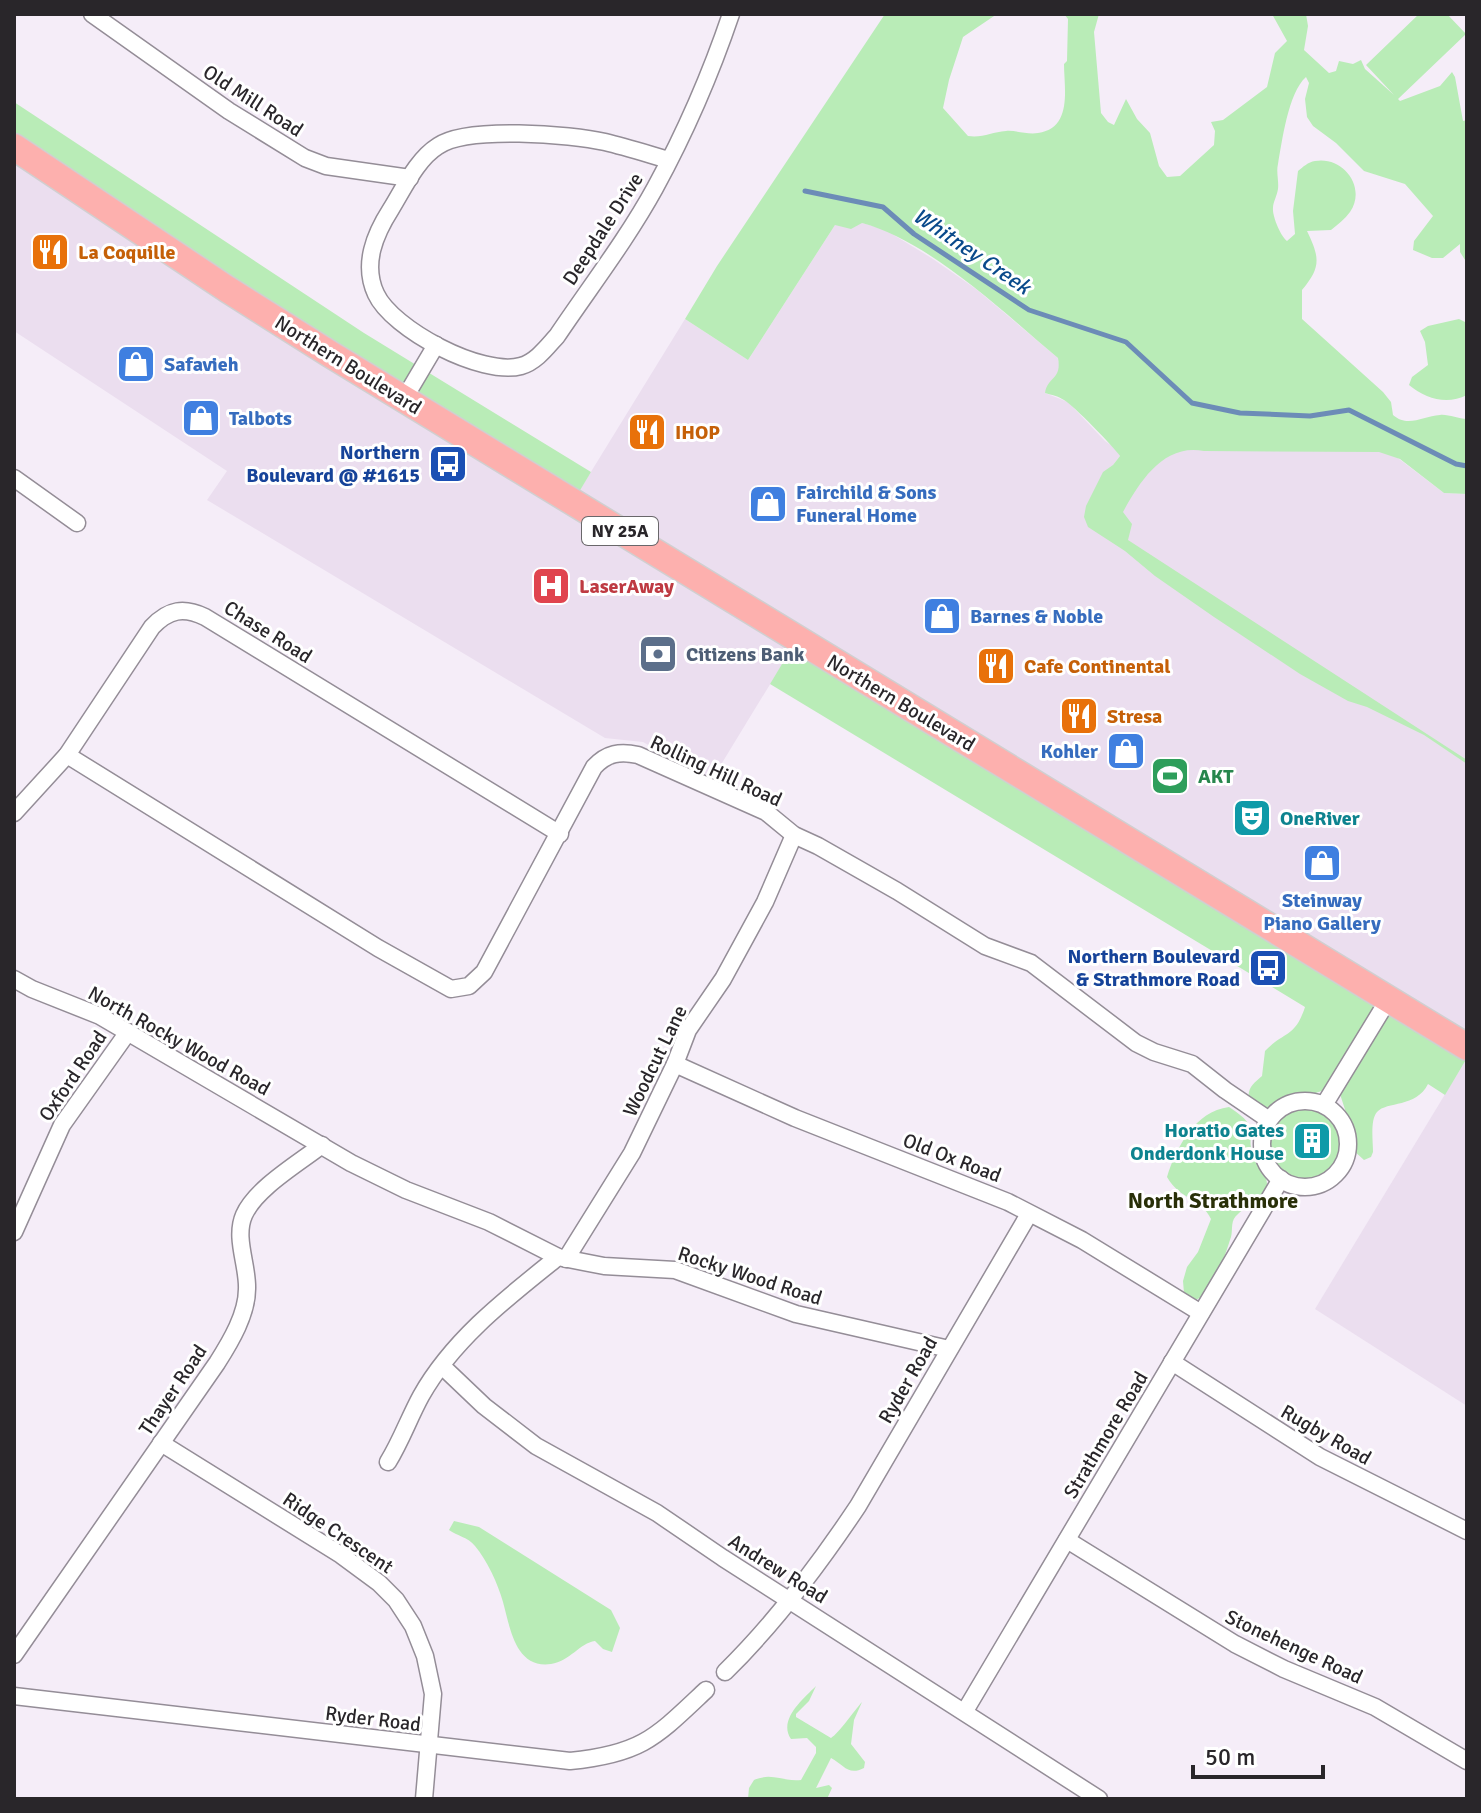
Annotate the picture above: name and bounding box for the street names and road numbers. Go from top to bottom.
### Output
street label: Old Mill Road [198,59,308,143]
street label: Deepdale Drive [557,168,649,290]
street label: Northern Boulevard [270,310,426,420]
road number: NY 25A [582,517,658,545]
street label: Chase Road [219,595,317,669]
street label: Northern Boulevard [822,649,980,757]
street label: Rolling Hill Road [646,730,786,812]
street label: North Rocky Wood Road [84,981,274,1101]
street label: Woodcut Lane [617,1001,693,1121]
street label: Oxford Road [34,1026,112,1126]
street label: Old Ox Road [899,1128,1005,1188]
street label: Rocky Wood Road [675,1241,825,1311]
street label: Ryder Road [873,1332,943,1428]
street label: Thayer Road [133,1340,213,1440]
street label: Strathmore Road [1058,1367,1154,1503]
street label: Rugby Road [1276,1399,1376,1471]
street label: Ridge Crescent [278,1487,398,1579]
street label: Andrew Road [724,1529,832,1609]
street label: Stonehenge Road [1221,1604,1367,1690]
street label: Ryder Road [324,1701,422,1737]

